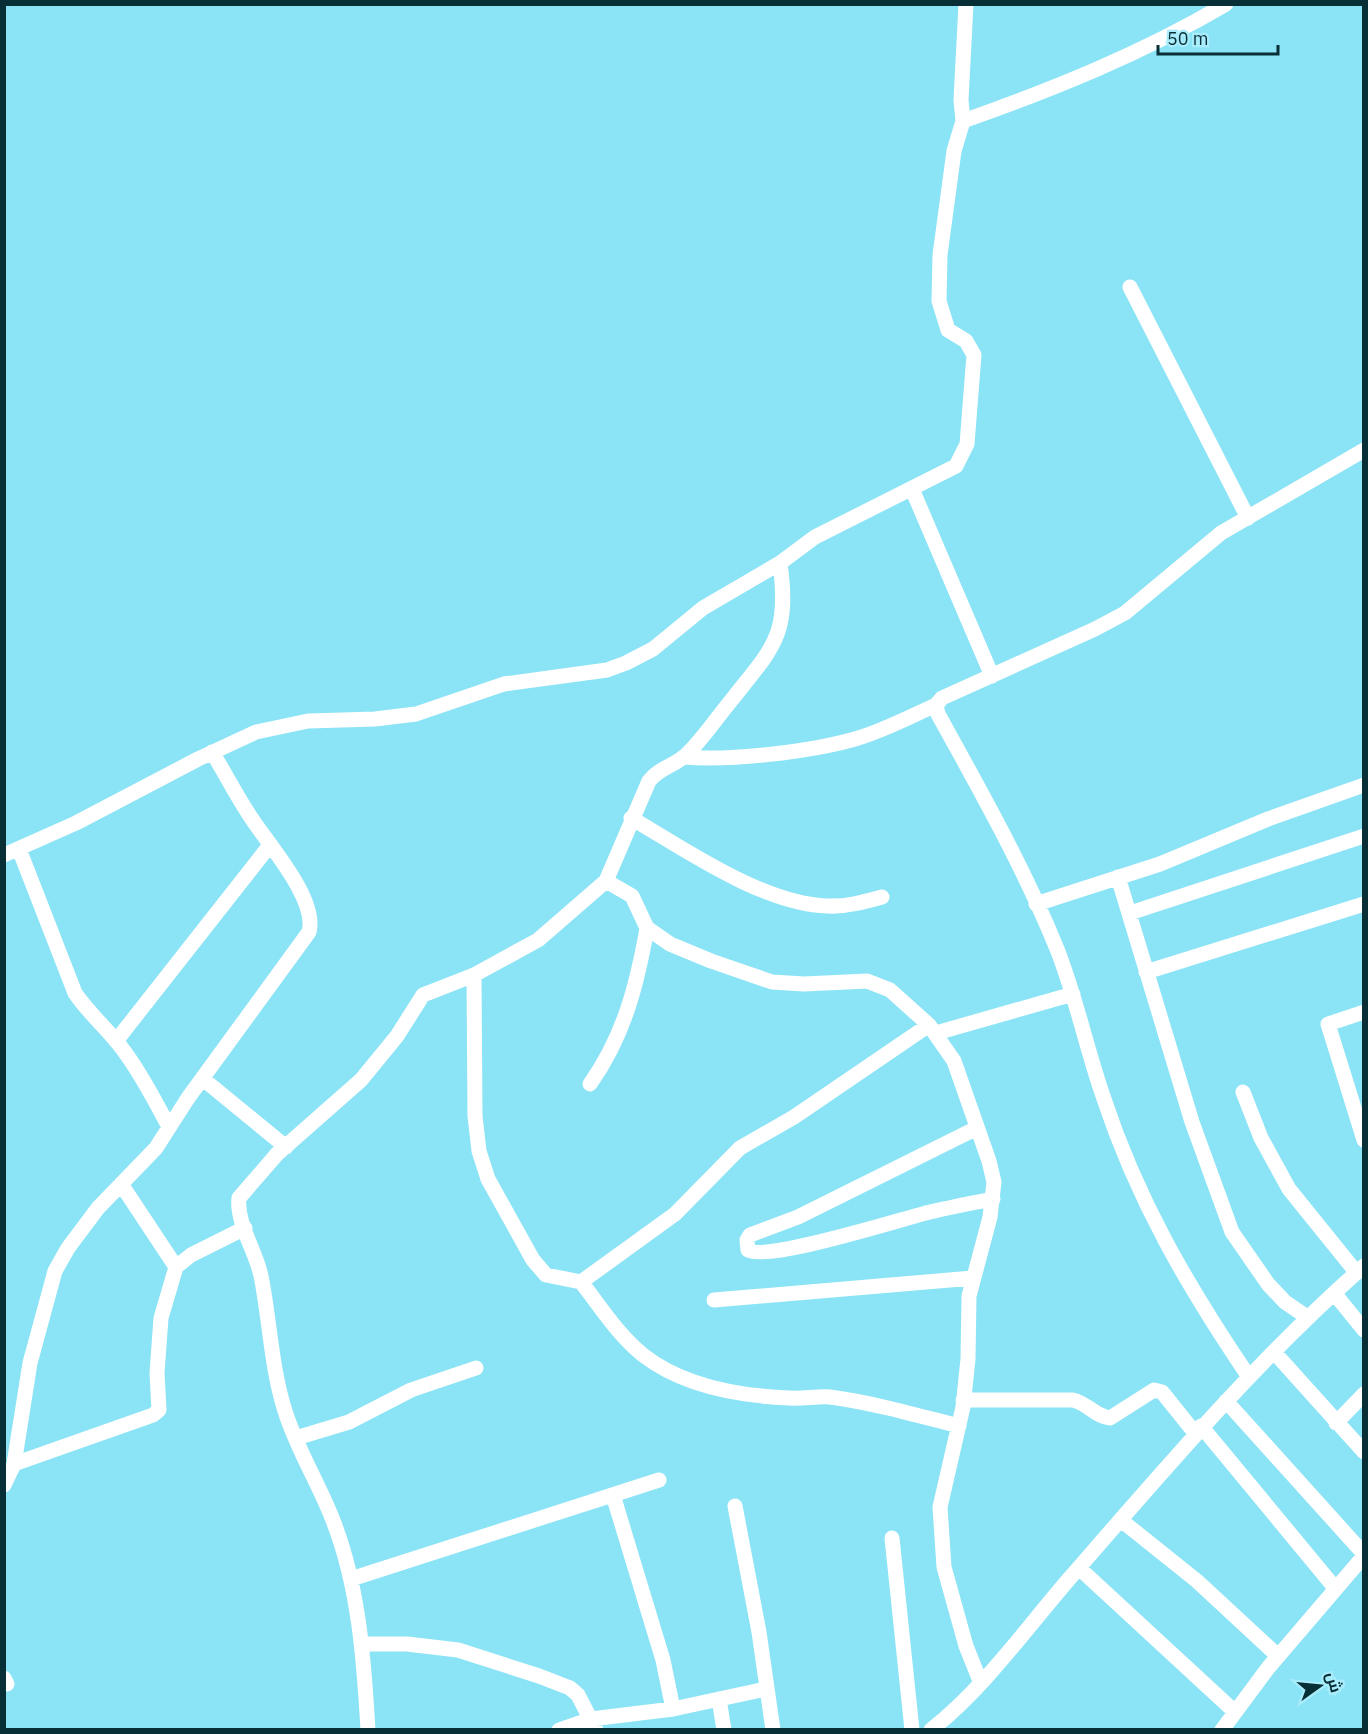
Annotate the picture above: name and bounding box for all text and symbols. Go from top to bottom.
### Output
scale bar [1158,18,1278,56]
text: 50 m [1167,27,1209,50]
north arrow [1290,1656,1350,1716]
text: ش [1322,1670,1347,1695]

